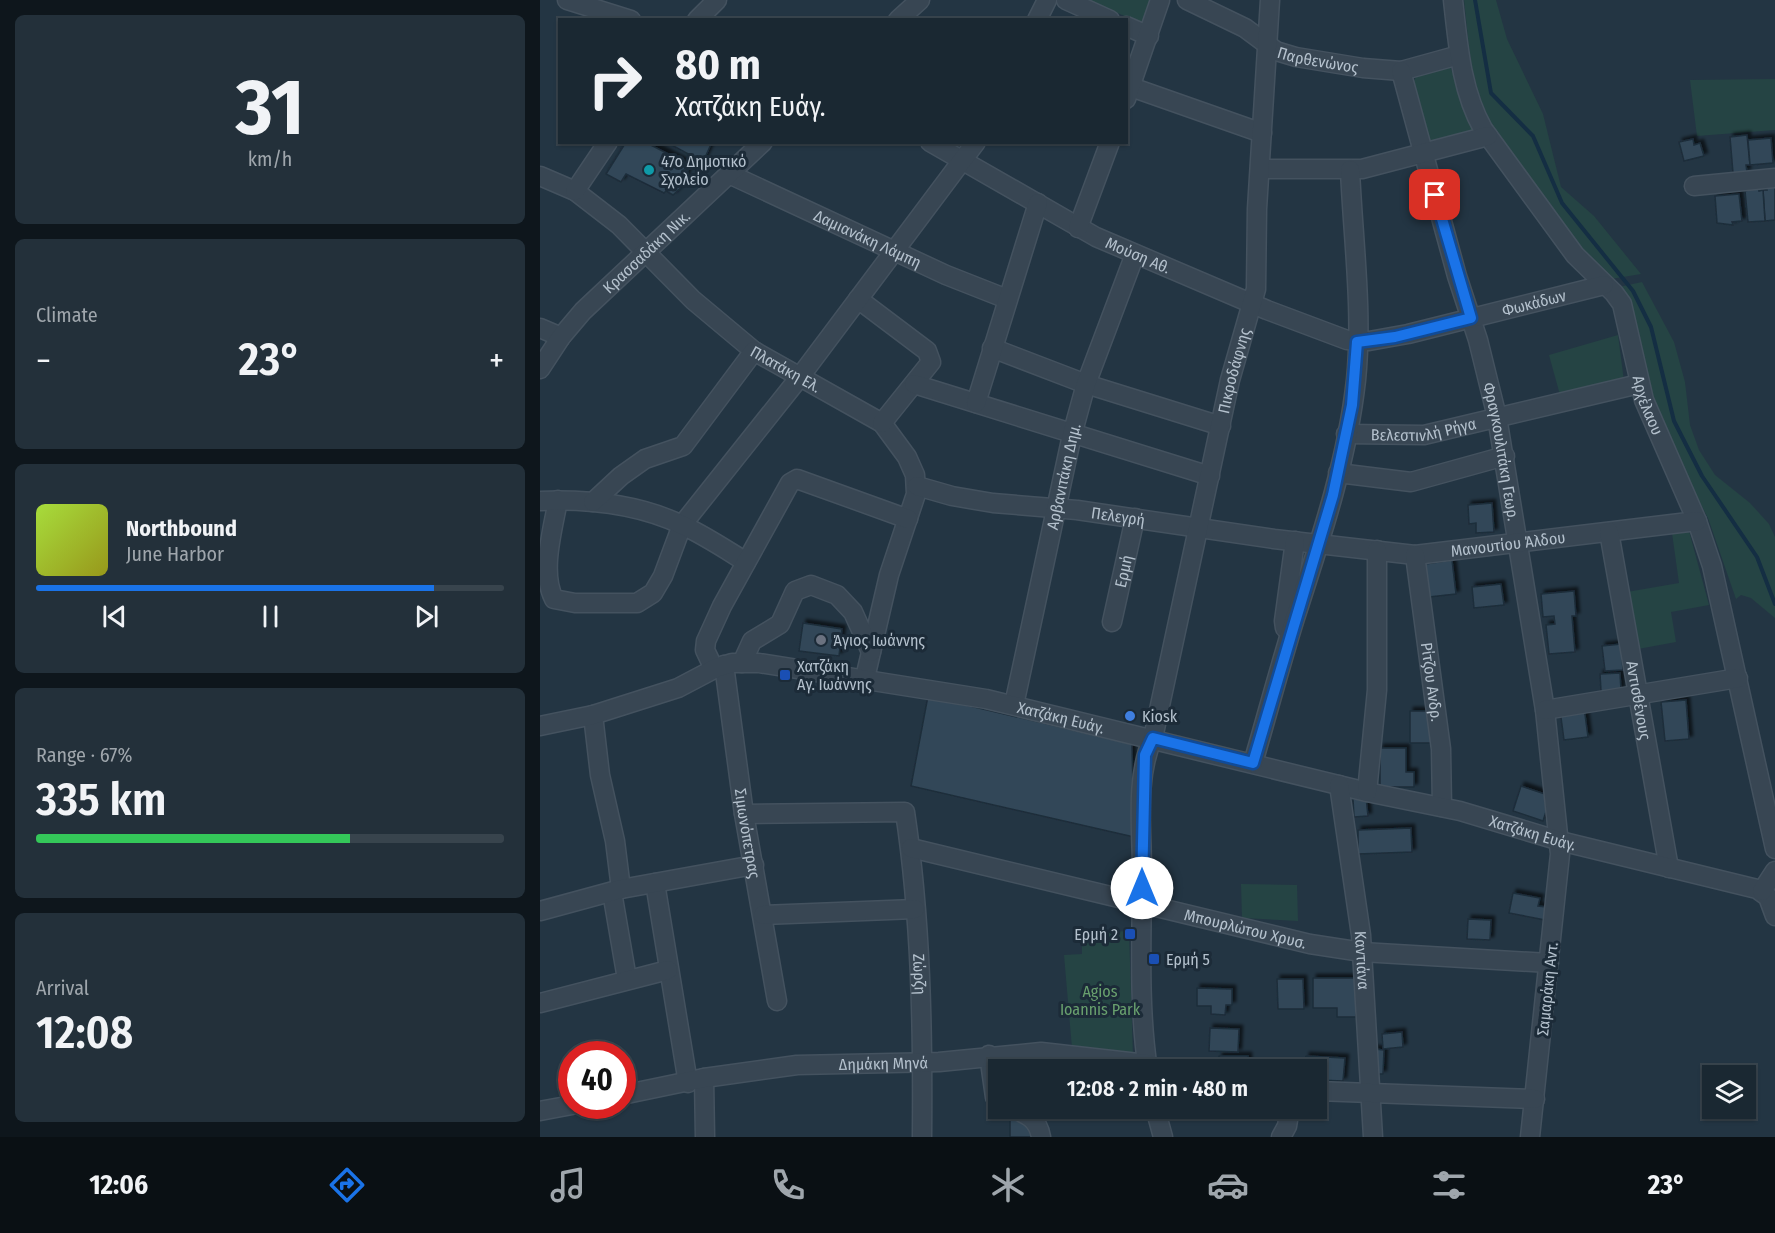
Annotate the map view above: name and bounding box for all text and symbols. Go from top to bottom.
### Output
text: 80 m [675,40,761,90]
icon: right [576,42,654,120]
street label: Παρθενώνος [1275,43,1360,77]
text: 31 [236,61,304,155]
text: Χατζάκη Ευάγ. [675,91,826,123]
text: km/h [248,147,292,171]
place label: 47ο Δημοτικό Σχολείο [661,152,747,189]
marker: 47ο Δημοτικό Σχολείο [642,163,656,177]
pin [1409,169,1460,220]
icon: arrive [1418,178,1451,211]
street label: Δαμιανάκη Λάμπη [811,206,924,272]
street label: Κρασσαδάκη Νικ. [599,207,694,297]
street label: Μούση Αθ. [1103,233,1173,278]
street label: Φωκάδων [1500,286,1568,320]
text: Climate [36,303,98,327]
street label: Πικροδάφνης [1214,326,1254,415]
text: 23° [239,333,301,387]
text: − [36,341,51,381]
text: + [489,341,504,381]
street label: Πλατάκη Ελ. [747,342,824,397]
street label: Αρχέλαου [1629,374,1667,438]
street label: Φραγκουλιτάκη Γεωρ. [1479,381,1523,522]
street label: Βελεστινλή Ρήγα [1371,414,1478,445]
street label: Αρβανιτάκη Δημ. [1043,421,1085,531]
street label: Πελεγρή [1090,503,1146,530]
text: Northbound [126,515,237,542]
street label: Μανουτίου Άλδου [1450,528,1566,561]
text: June Harbor [126,542,224,566]
street label: Ερμή [1111,553,1137,589]
icon: previous [98,600,131,633]
icon: pause [254,600,287,633]
icon: next [410,600,443,633]
place label: Άγιος Ιωάννης [833,631,925,650]
marker: Άγιος Ιωάννης [814,633,828,647]
street label: Ρίτζου Ανδρ. [1417,641,1446,723]
place label: Χατζάκη Αγ. Ιωάννης [797,657,872,694]
street label: Αντισθένους [1622,659,1655,742]
marker: Χατζάκη Αγ. Ιωάννης [778,668,792,682]
street label: Χατζάκη Ευάγ. [1015,698,1106,738]
place label: Kiosk [1142,707,1178,726]
marker: Kiosk [1123,709,1137,723]
text: Range · 67% [36,743,132,767]
text: 335 km [36,773,166,827]
street label: Σιμωνόπετρας [731,787,764,880]
street label: Χατζάκη Ευάγ. [1487,811,1578,855]
position arrow [1110,856,1174,920]
street label: Μπουρλώτου Χρυσ. [1182,905,1308,953]
place label: Ερμή 2 [1074,925,1118,944]
marker: Ερμή 2 [1123,927,1137,941]
street label: Καντιάνα [1351,930,1373,990]
street label: Σαμαράκη Αντ. [1533,941,1562,1037]
place label: Ερμή 5 [1166,950,1210,969]
marker: Ερμή 5 [1147,952,1161,966]
street label: Ζώρζη [909,953,930,995]
text: Arrival [36,976,89,1000]
park label: Agios Ioannis Park [1060,982,1141,1019]
text: 12:08 [36,1006,133,1060]
speed limit sign: 40 [558,1041,636,1119]
street label: Δημάκη Μηνά [839,1053,928,1074]
map controls [1702,1065,1756,1119]
button: layers [1702,1065,1756,1119]
text: 12:08 · 2 min · 480 m [1067,1075,1248,1102]
icon: directions [326,1164,368,1206]
icon: music [547,1164,589,1206]
icon: phone [767,1164,809,1206]
icon: climate [987,1164,1029,1206]
icon: car [1207,1164,1249,1206]
icon: filters [1428,1164,1470,1206]
text: 12:06 [89,1169,148,1201]
text: 23° [1648,1169,1686,1201]

